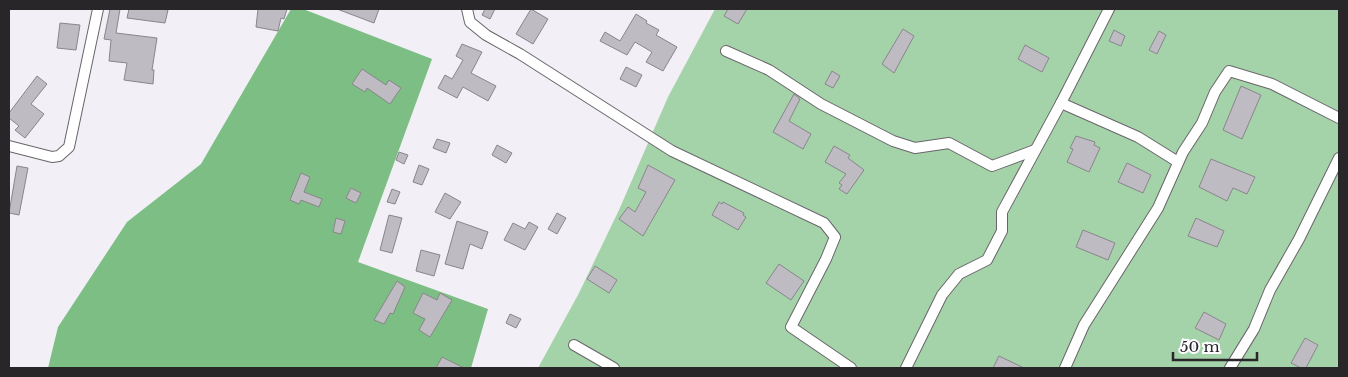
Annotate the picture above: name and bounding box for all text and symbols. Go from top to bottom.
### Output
scale bar [1173,330,1257,362]
text: 50 m [1180,337,1220,356]

